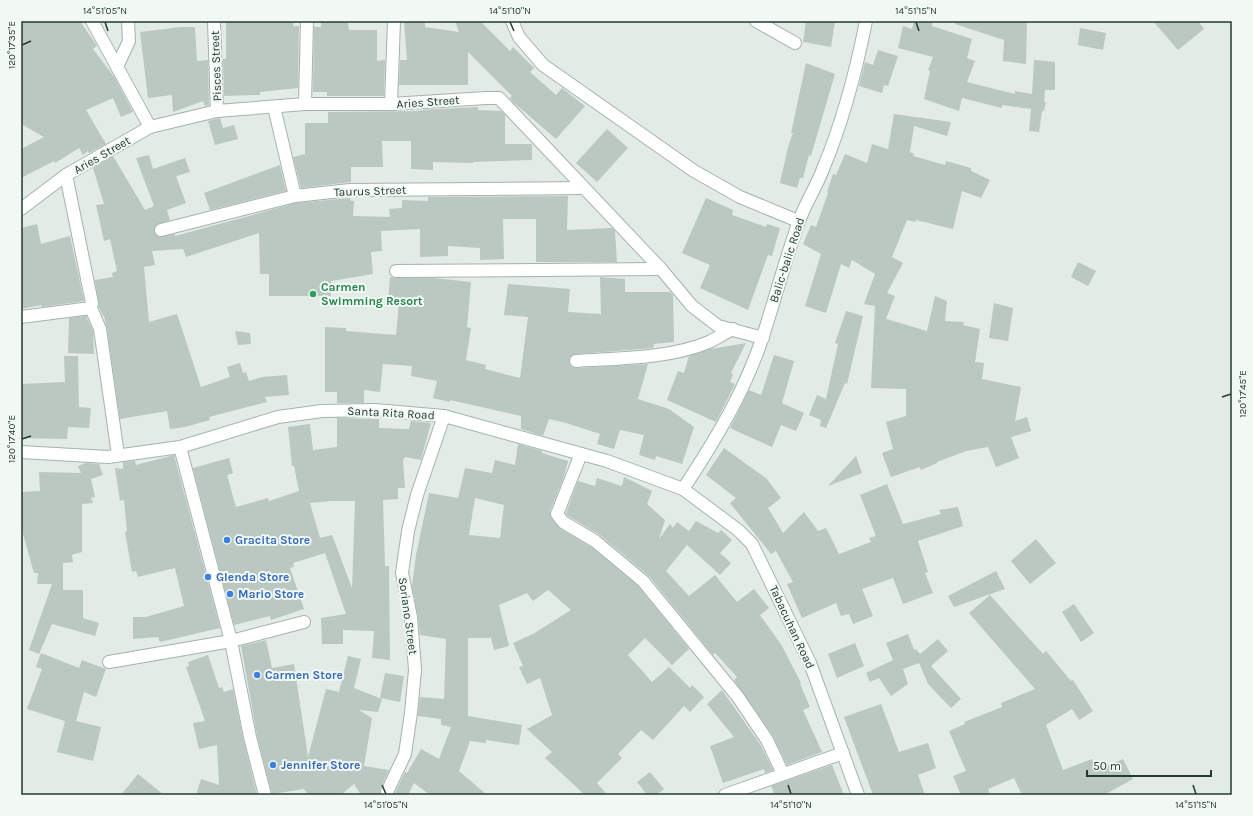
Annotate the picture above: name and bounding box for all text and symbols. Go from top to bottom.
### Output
text: 14°51'05"N [83,5,127,17]
text: 14°51'10"N [489,5,531,17]
text: 14°51'15"N [895,5,937,17]
text: 120°17'35"E [6,21,18,69]
street label: Pisces Street [208,30,224,102]
street label: Aries Street [396,93,460,111]
street label: Aries Street [71,133,133,177]
street label: Taurus Street [334,183,407,199]
street label: Balic-balic Road [767,216,807,304]
place label: Carmen Swimming Resort [321,280,423,308]
marker: Carmen Swimming Resort [308,289,318,299]
text: 120°17'45"E [1237,370,1249,418]
street label: Santa Rita Road [347,404,435,422]
text: 120°17'40"E [6,415,18,463]
place label: Gracita Store [235,533,310,547]
marker: Gracita Store [222,535,232,545]
place label: Glenda Store [216,570,289,584]
marker: Glenda Store [203,572,213,582]
street label: Soriano Street [396,576,420,656]
street label: Tabacuhan Road [767,583,817,671]
place label: Mario Store [238,587,304,601]
marker: Mario Store [225,589,235,599]
place label: Carmen Store [265,668,343,682]
marker: Carmen Store [252,670,262,680]
scale bar [1087,752,1211,778]
place label: Jennifer Store [281,758,360,772]
text: 50 m [1093,759,1121,773]
marker: Jennifer Store [268,760,278,770]
text: 14°51'05"N [364,799,408,811]
text: 14°51'10"N [770,799,812,811]
text: 14°51'15"N [1175,799,1217,811]

